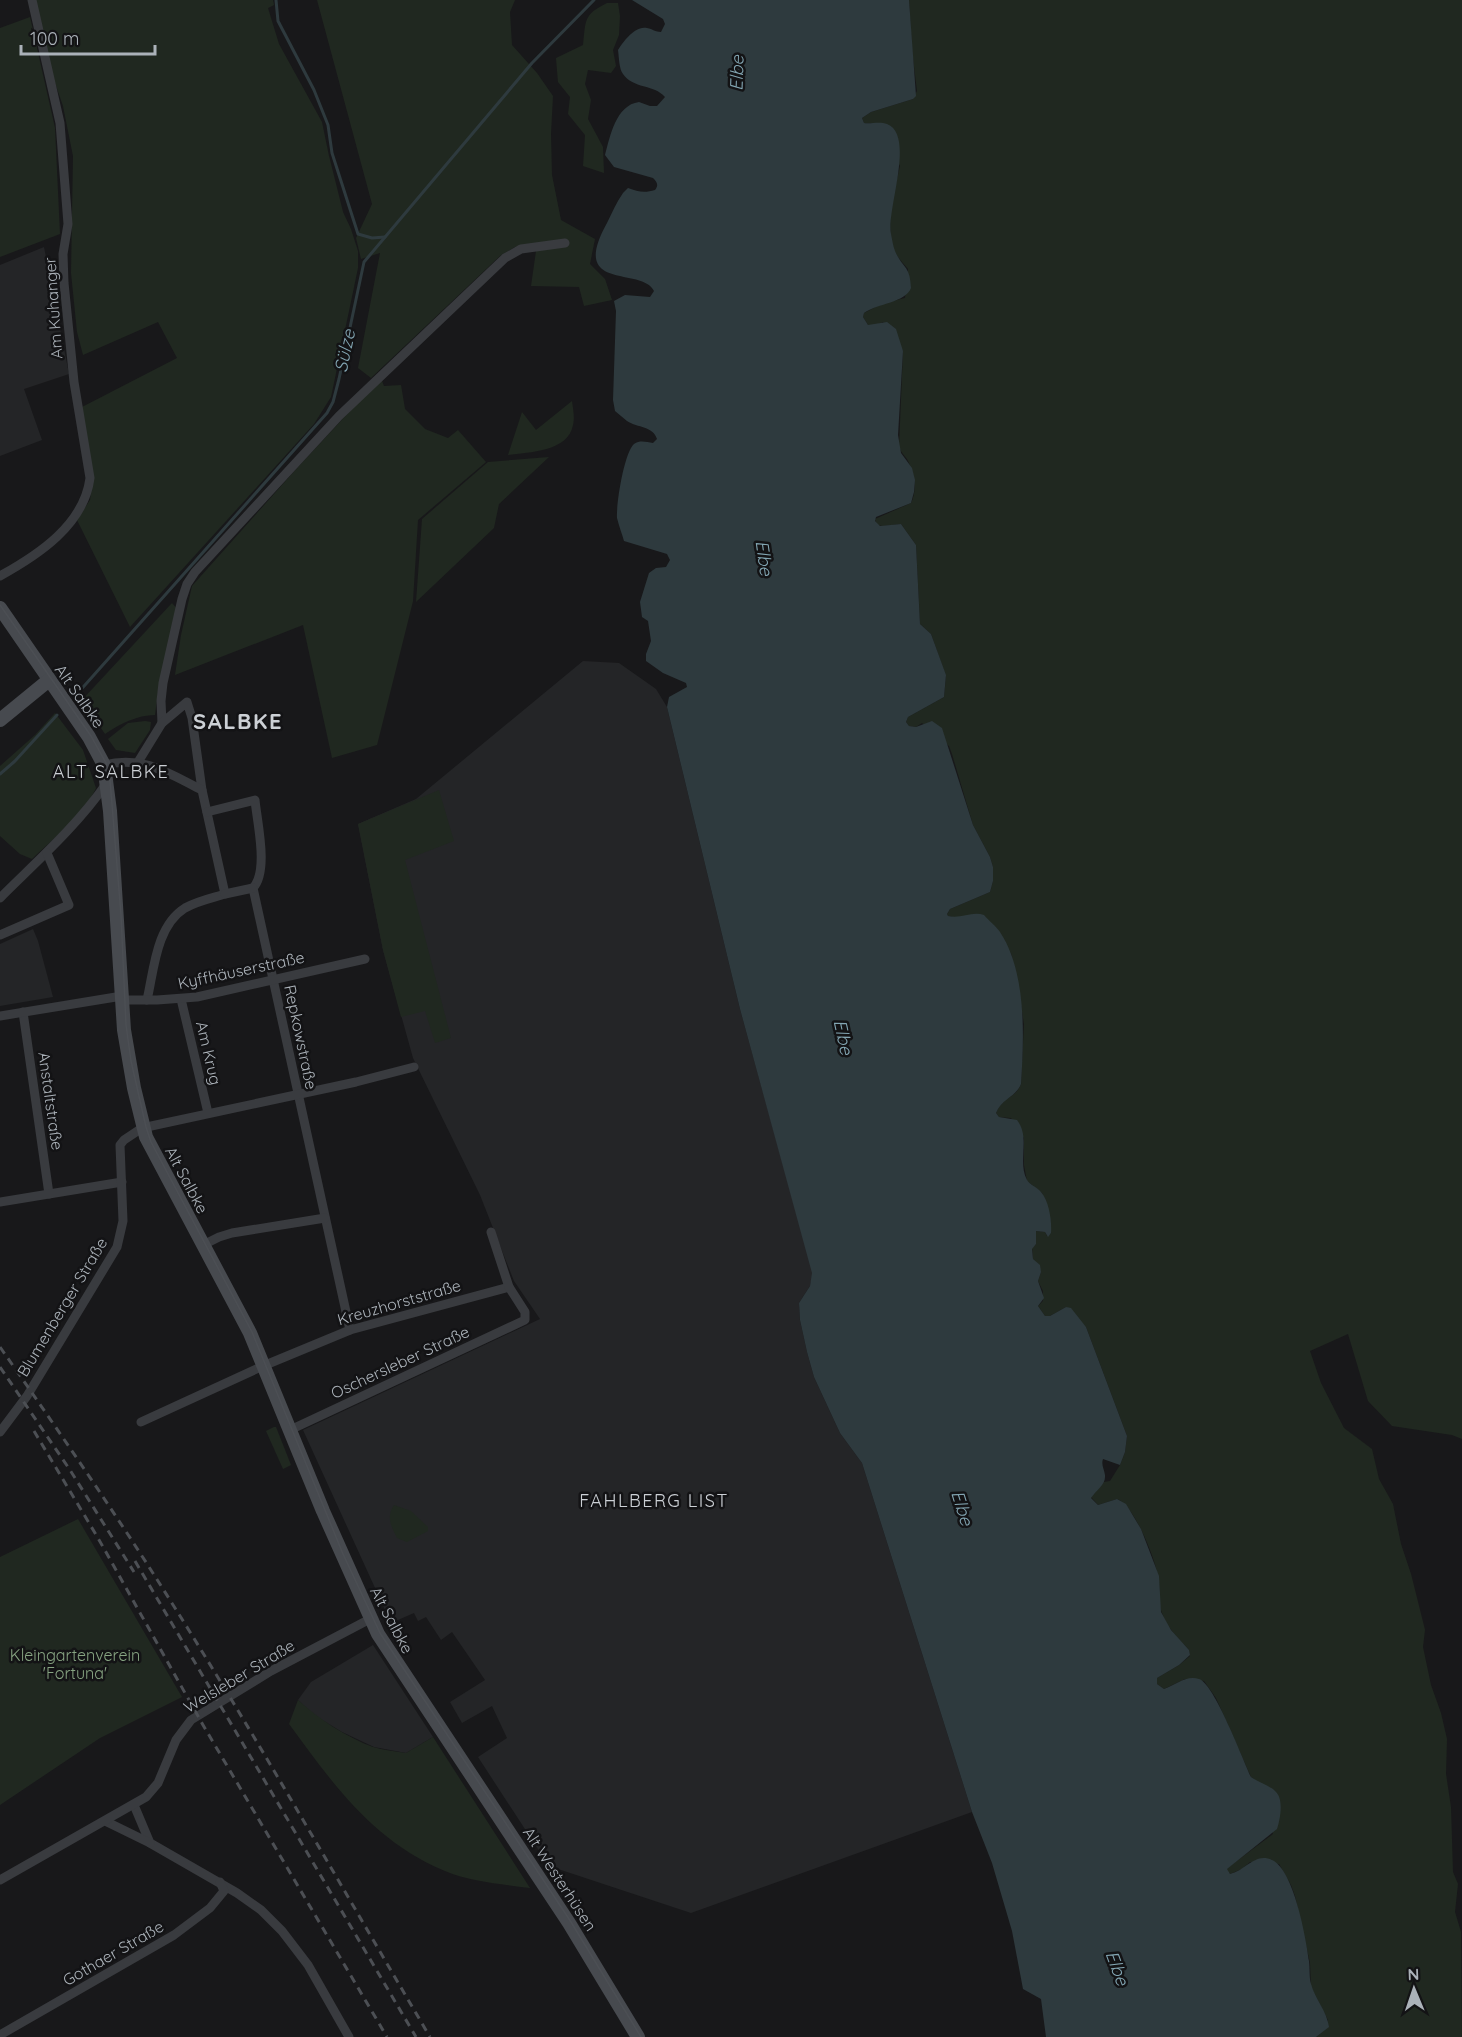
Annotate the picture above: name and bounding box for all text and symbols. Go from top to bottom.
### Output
scale bar [21,18,154,56]
text: 100 m [30,27,79,50]
water label: Elbe [724,54,749,91]
street label: Am Kuhanger [39,256,67,360]
water label: Sülze [329,327,360,374]
water label: Elbe [751,539,778,578]
street label: Alt Salbke [51,660,109,732]
district label: SALBKE [193,707,283,735]
district label: ALT SALBKE [53,760,169,783]
street label: Kyffhäuserstraße [176,947,306,993]
street label: Repkowstraße [280,983,322,1091]
water label: Elbe [829,1017,859,1057]
street label: Am Krug [192,1019,226,1087]
street label: Anstaltstraße [34,1051,68,1151]
street label: Alt Salbke [161,1143,213,1217]
street label: Blumenberger Straße [13,1234,111,1380]
street label: Kreuzhorststraße [335,1275,463,1329]
street label: Oschersleber Straße [328,1321,472,1403]
water label: Elbe [946,1488,979,1529]
district label: FAHLBERG LIST [579,1489,729,1512]
street label: Alt Salbke [366,1583,418,1657]
street label: Welsleber Straße [180,1635,298,1717]
park label: Kleingartenverein 'Fortuna' [10,1645,140,1683]
street label: Alt Westerhüsen [519,1823,601,1935]
street label: Gothaer Straße [59,1916,167,1990]
water label: Elbe [1101,1947,1135,1989]
north arrow [1384,1959,1444,2019]
text: N [1407,1964,1420,1984]

